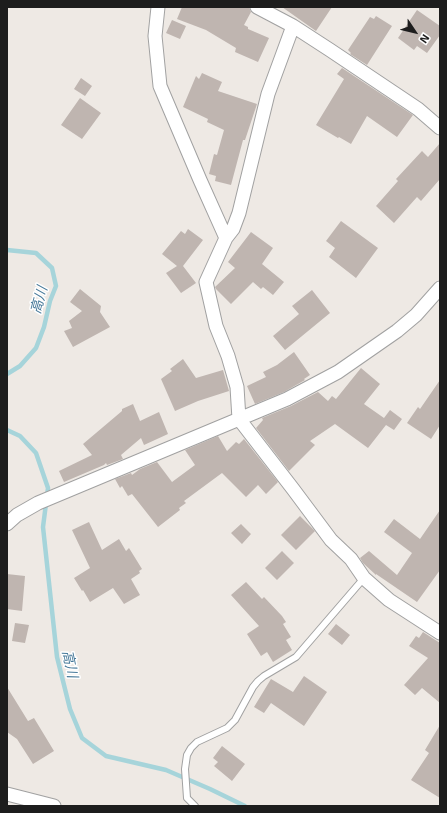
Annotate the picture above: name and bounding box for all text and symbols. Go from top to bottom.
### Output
north arrow [395,12,435,52]
text: N [418,32,433,46]
water label: 高川 [27,284,51,316]
water label: 高川 [59,649,81,679]

